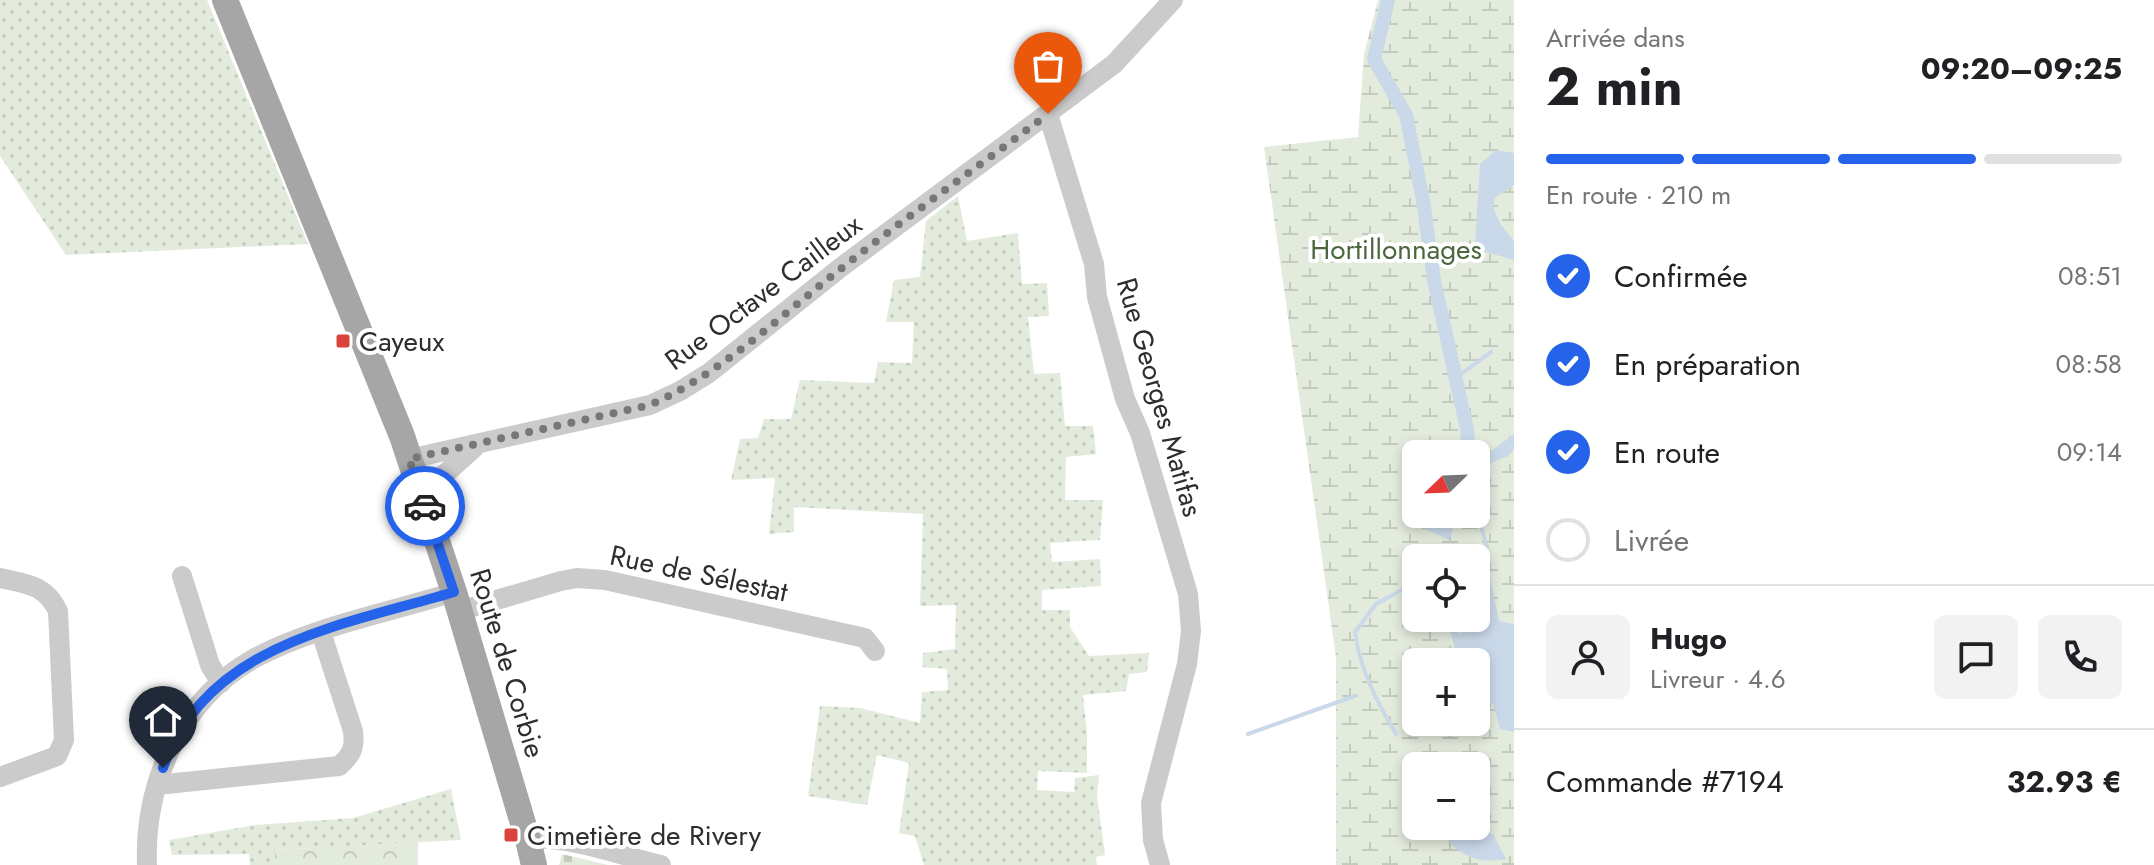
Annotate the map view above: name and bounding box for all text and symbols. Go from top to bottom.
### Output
text: Arrivée dans [1546,19,1685,57]
pin [1014,32,1082,114]
icon: bag [1026,44,1070,88]
text: 09:20–09:25 [1921,47,2122,90]
text: 2 min [1546,49,1683,125]
text: En route · 210 m [1546,176,1731,214]
street label: Rue Octave Cailleux [656,205,871,380]
park label: Hortillonnages [1310,229,1482,270]
icon: check [1546,254,1590,298]
text: Confirmée [1614,255,1748,298]
text: 08:51 [2058,257,2122,295]
street label: Rue Georges Matifas [1106,273,1213,521]
place label: Cayeux [359,321,445,362]
marker: Cayeux [334,332,352,350]
icon: check [1546,342,1590,386]
text: En préparation [1614,343,1801,386]
text: 08:58 [2056,345,2122,383]
icon: check [1546,430,1590,474]
text: En route [1614,431,1720,474]
text: 09:14 [2057,433,2122,471]
north arrow [1402,440,1490,528]
map controls [1402,440,1490,840]
courier [385,466,465,546]
icon: car [403,484,447,528]
text: Livrée [1614,519,1689,562]
street label: Rue de Sélestat [606,535,792,612]
button: locate [1402,544,1490,632]
street label: Route de Corbie [459,564,556,763]
button: person [1546,615,1630,699]
button: chat [1934,615,2018,699]
button: phone [2038,615,2122,699]
text: Hugo [1650,617,1727,660]
button: + [1402,648,1490,736]
text: Livreur · 4.6 [1650,660,1786,698]
pin [129,686,197,768]
icon: home [141,698,185,742]
button: − [1402,752,1490,840]
text: Commande #7194 [1546,760,1784,803]
text: 32.93 € [2007,760,2122,803]
place label: Cimetière de Rivery [527,815,762,856]
marker: Cimetière de Rivery [502,826,520,844]

